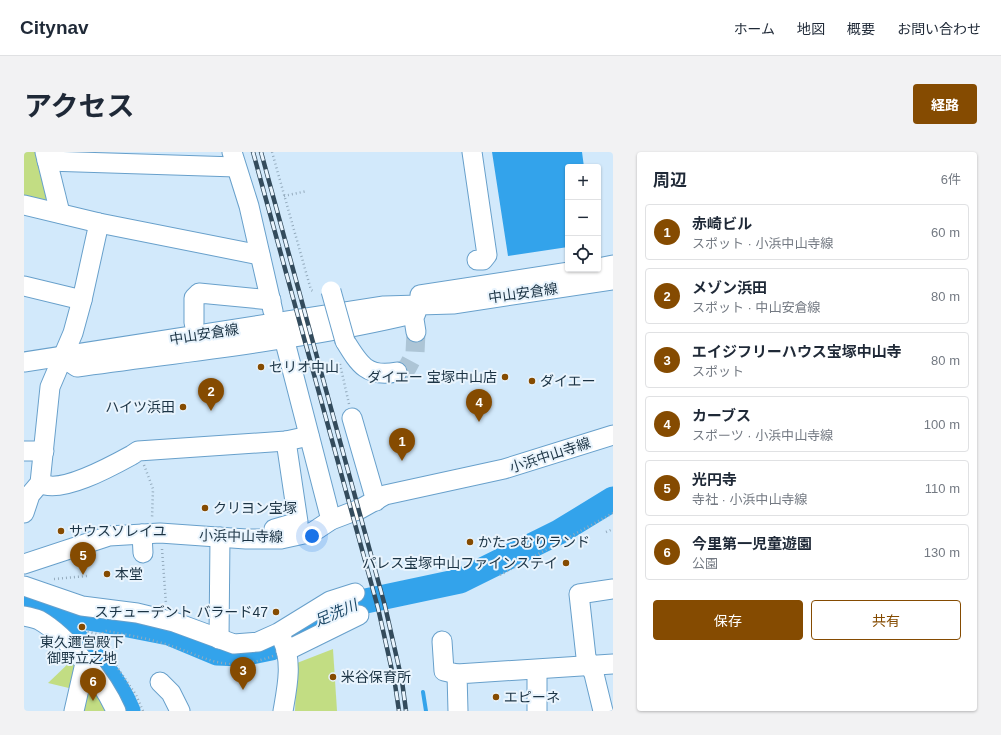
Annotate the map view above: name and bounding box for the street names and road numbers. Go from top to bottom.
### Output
street label: 中山安倉線 [487,280,559,306]
street label: 中山安倉線 [168,321,240,347]
street label: 小浜中山寺線 [508,434,592,476]
street label: 小浜中山寺線 [199,527,283,545]

